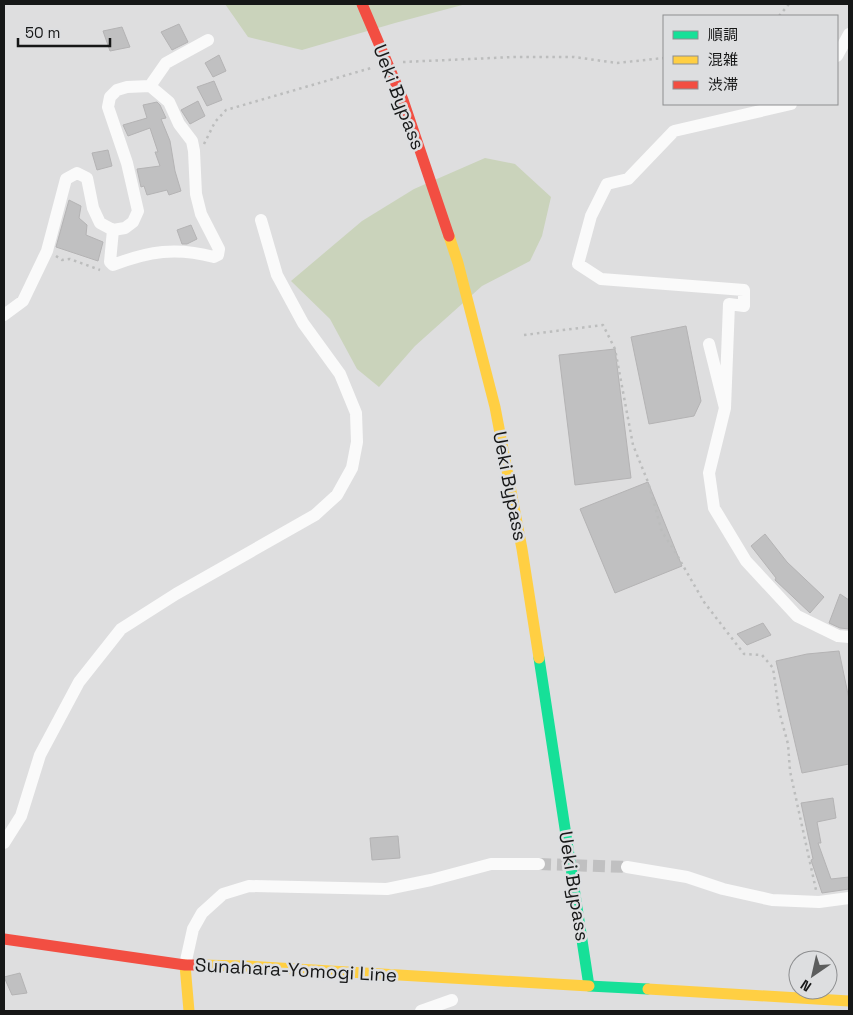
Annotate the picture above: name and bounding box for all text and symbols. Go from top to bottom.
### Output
scale bar [18,15,110,47]
legend [663,15,838,105]
text: 50 m [25,23,60,42]
text: 順調 [708,25,738,44]
street label: Ueki Bypass [367,41,431,153]
text: 混雑 [708,50,738,69]
text: 渋滞 [708,75,738,94]
street label: Ueki Bypass [487,429,533,543]
street label: Ueki Bypass [553,829,595,943]
north arrow [788,950,838,1000]
street label: Sunahara-Yomogi Line [194,952,398,988]
text: N [797,976,815,996]

